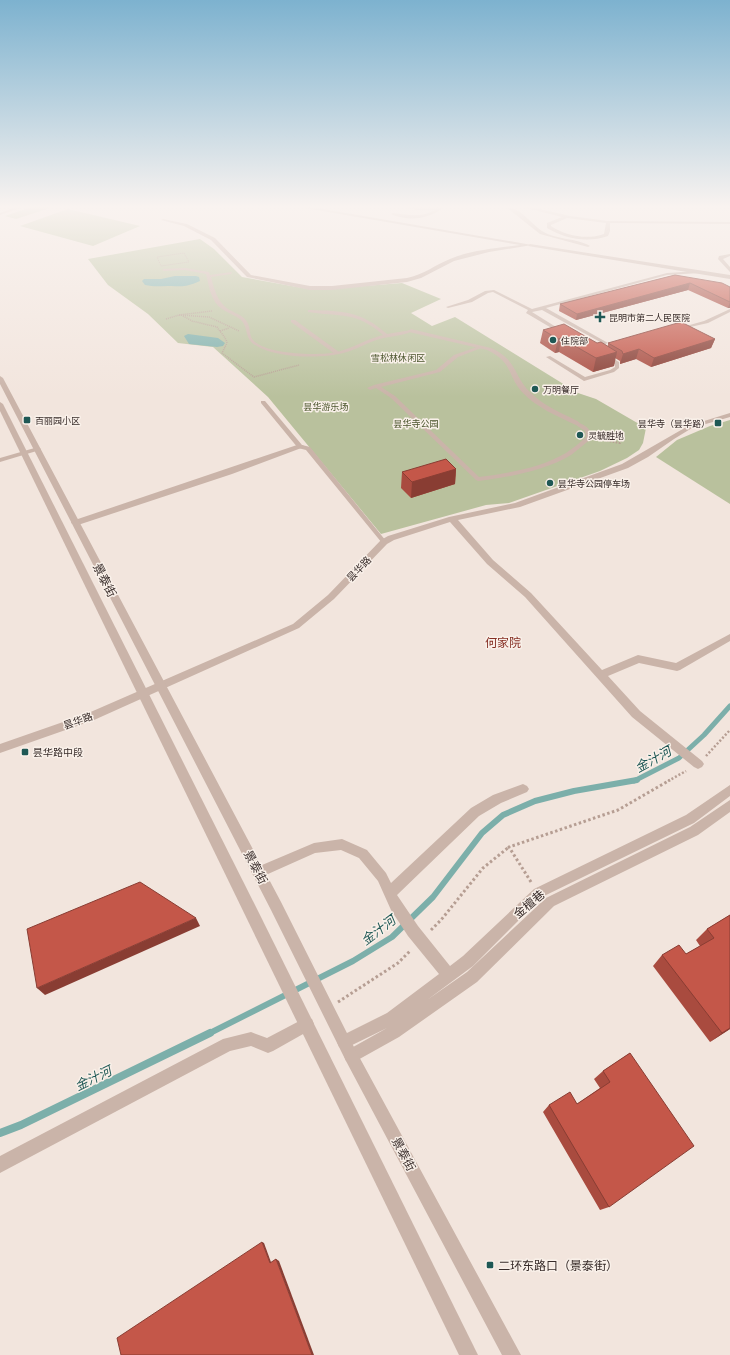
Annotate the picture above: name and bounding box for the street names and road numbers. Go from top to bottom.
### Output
street label: 昙华路 [343,553,375,585]
street label: 景泰街 [88,560,122,600]
street label: 昙华路 [61,709,95,733]
street label: 景泰街 [239,847,273,887]
street label: 金檀巷 [509,885,549,923]
street label: 景泰街 [387,1134,421,1174]

